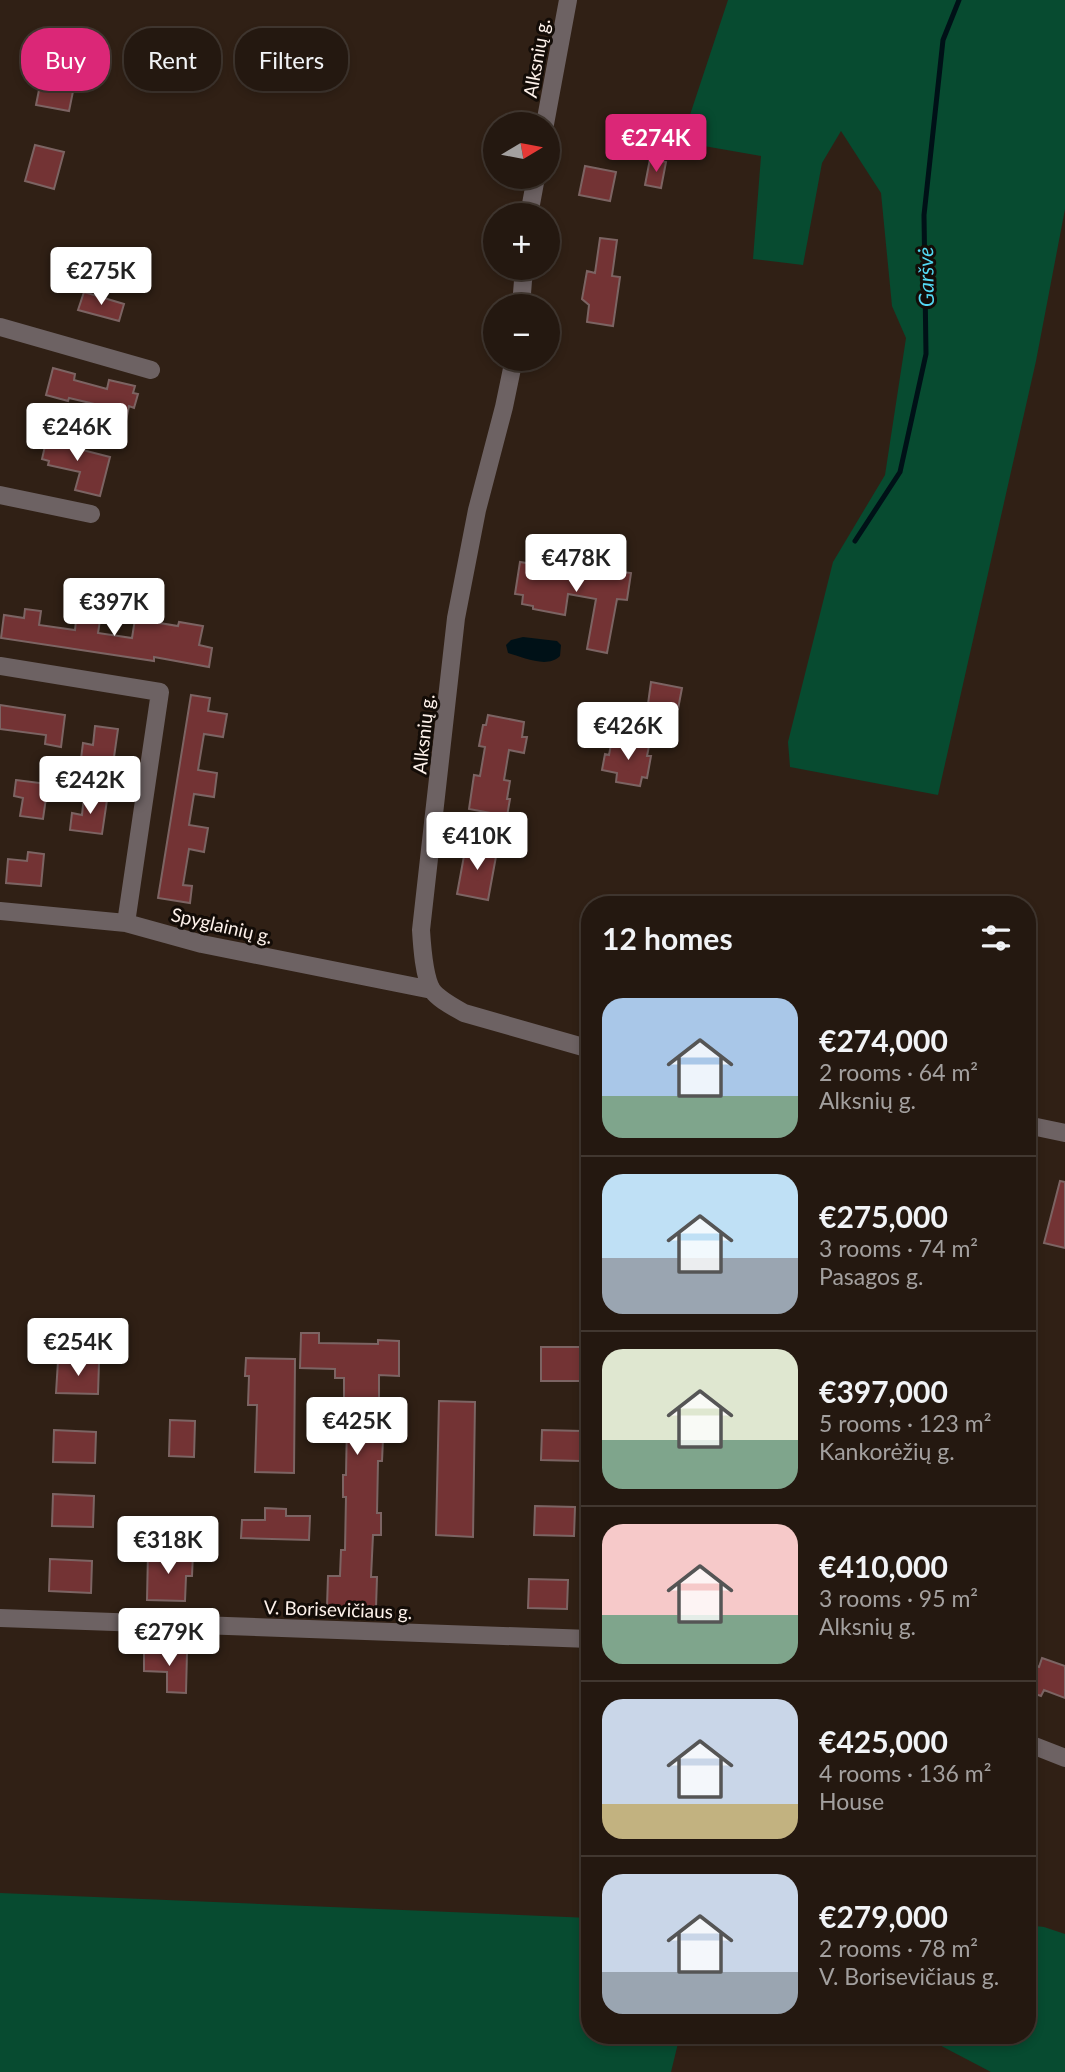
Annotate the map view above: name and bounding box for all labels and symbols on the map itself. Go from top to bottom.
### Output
street label: Alksnių g. [518,17,554,99]
north arrow [483,112,560,189]
pin: €274K [607,114,705,174]
pin: €275K [52,247,150,307]
water label: Garšvė [912,247,938,307]
pin: €246K [28,404,126,463]
pin: €478K [527,534,625,594]
pin: €397K [65,578,163,638]
street label: Alksnių g. [407,693,439,775]
pin: €426K [579,702,677,762]
pin: €242K [41,756,139,816]
pin: €410K [428,812,526,872]
street label: Spyglainių g. [169,902,275,948]
pin: €254K [29,1318,127,1378]
pin: €425K [308,1398,406,1457]
pin: €318K [119,1516,217,1576]
street label: V. Borisevičiaus g. [263,1595,413,1623]
pin: €279K [120,1608,218,1668]

